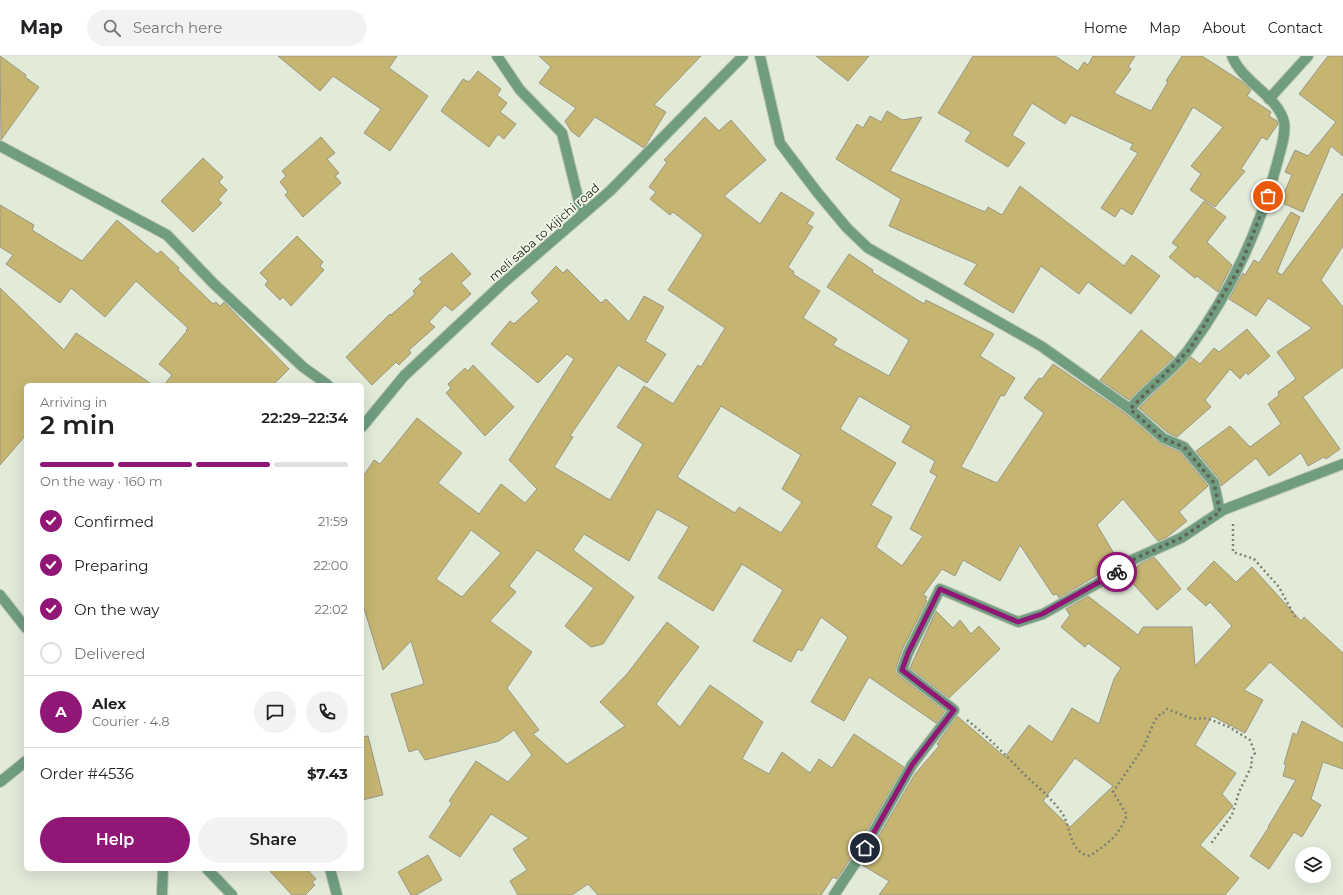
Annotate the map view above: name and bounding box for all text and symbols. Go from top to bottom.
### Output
search box [87,10,367,46]
text: Map [20,16,63,39]
icon: search [101,17,123,39]
text: Search here [133,18,222,37]
text: Home [1084,19,1127,37]
text: Map [1149,19,1180,37]
text: About [1202,19,1246,37]
text: Contact [1268,19,1323,37]
pin [1251,179,1285,213]
street label: meli saba to kijichi road [486,180,602,284]
icon: bag [1257,185,1279,207]
text: Arriving in [40,394,107,410]
text: 22:29–22:34 [261,408,348,427]
text: 2 min [40,409,115,441]
text: On the way · 160 m [40,473,163,489]
icon: check [40,510,62,532]
text: Confirmed [74,512,154,531]
text: 21:59 [318,513,348,529]
courier [1097,552,1137,592]
icon: check [40,554,62,576]
text: Preparing [74,556,149,575]
text: 22:00 [313,557,348,573]
icon: bike [1106,561,1128,583]
icon: check [40,598,62,620]
text: On the way [74,600,159,619]
text: 22:02 [314,601,348,617]
text: Delivered [74,644,146,663]
button: chat [254,691,296,733]
button: phone [306,691,348,733]
text: Alex [92,694,126,713]
text: A [55,702,67,721]
text: Courier · 4.8 [92,713,170,729]
text: Order #4536 [40,764,134,783]
text: $7.43 [307,764,348,783]
button: Help [40,817,190,863]
button: Share [198,817,348,863]
pin [848,831,882,865]
icon: home [854,837,876,859]
map controls [1295,847,1331,883]
button: layers [1295,847,1331,883]

